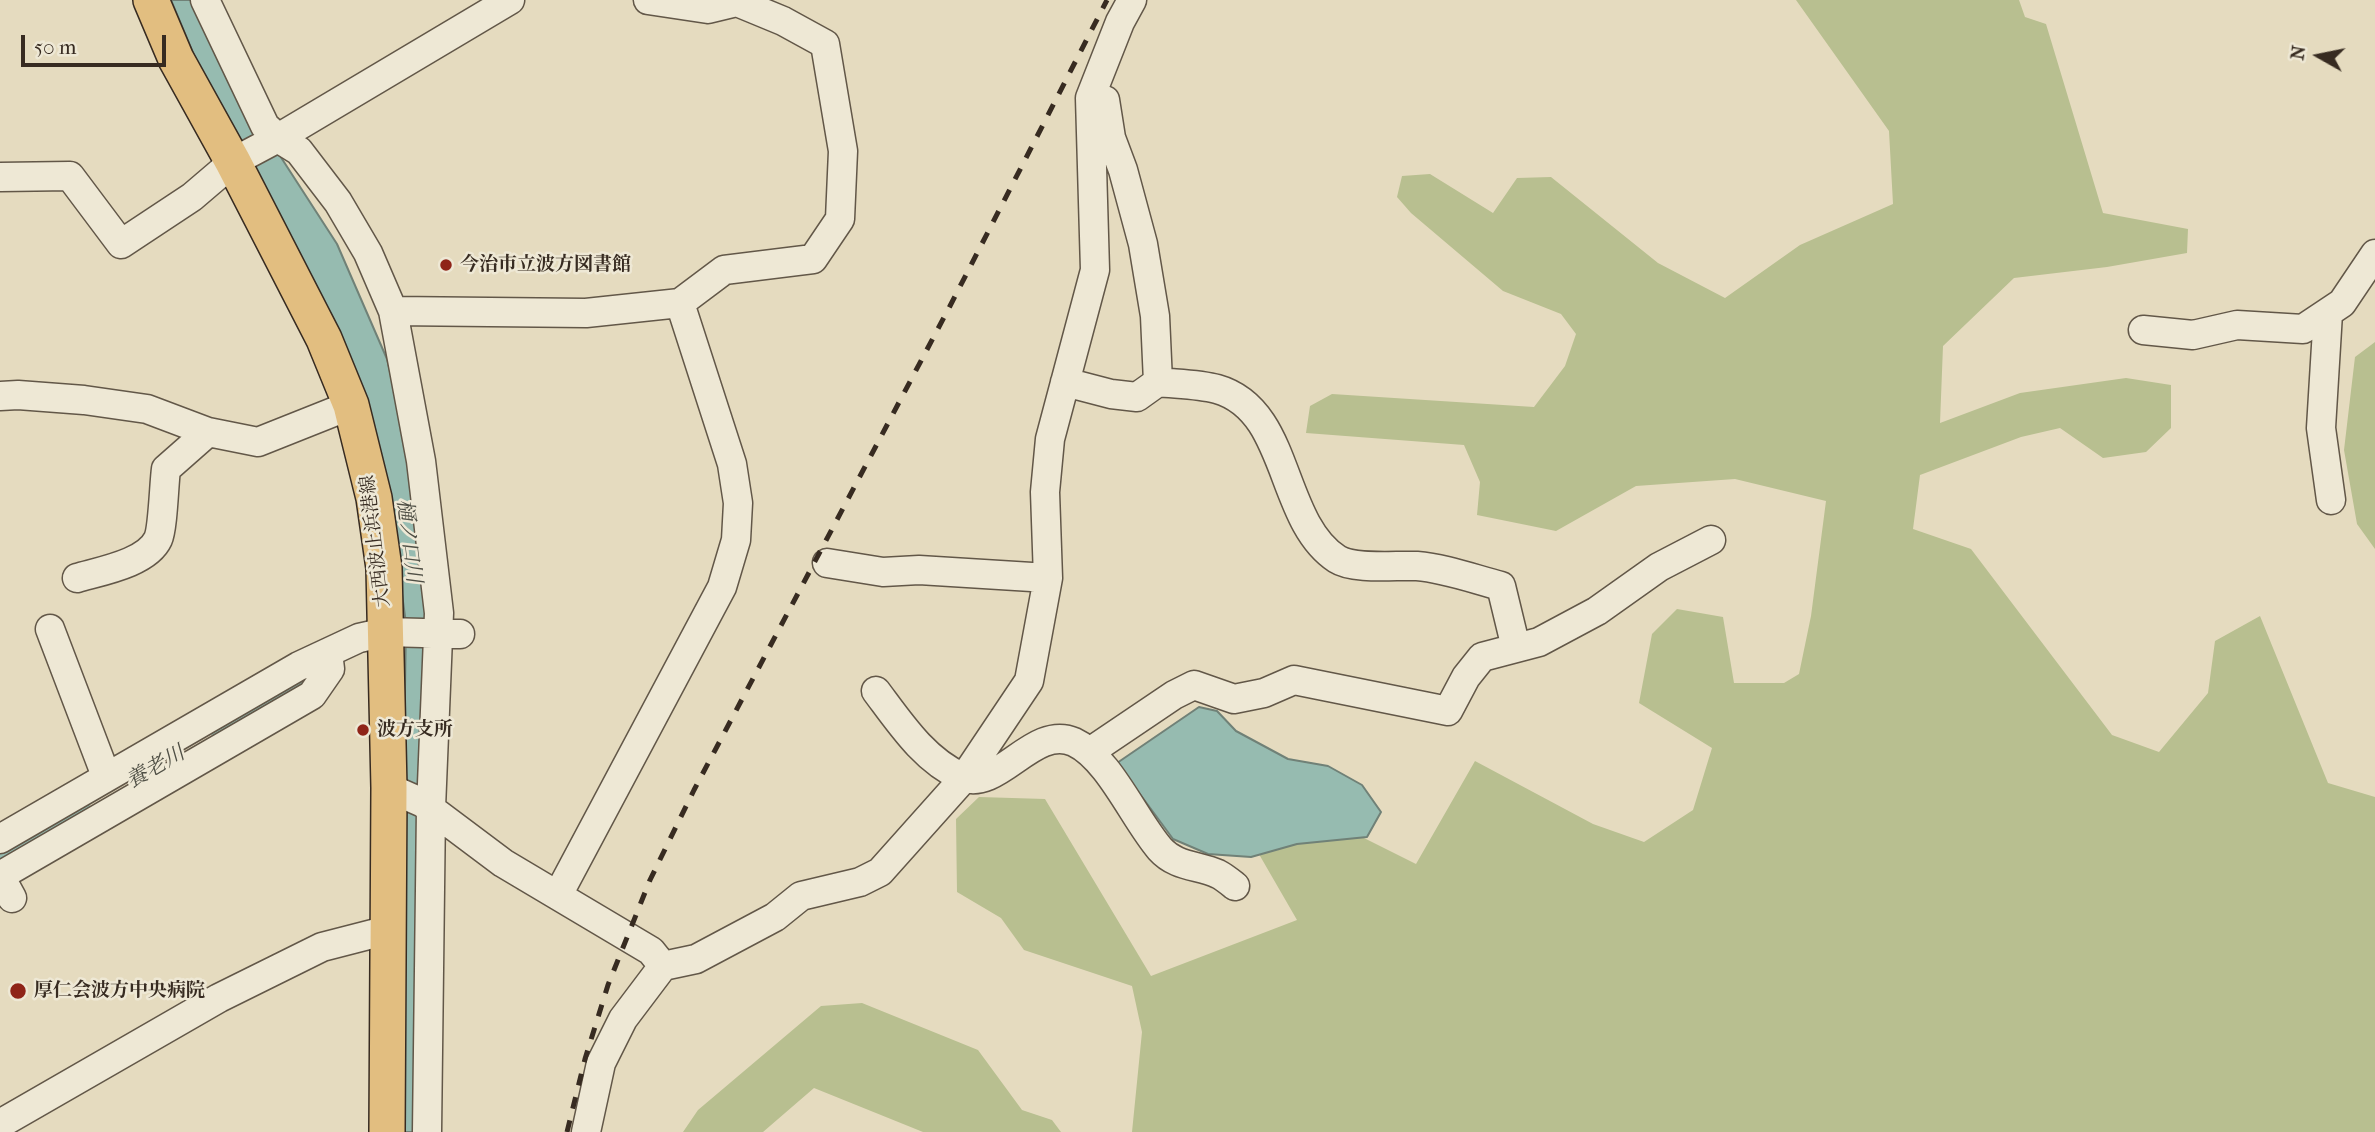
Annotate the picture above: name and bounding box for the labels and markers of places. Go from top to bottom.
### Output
place label: 今治市立波方図書館 [460,254,631,276]
marker: 今治市立波方図書館 [438,257,454,273]
place label: 波方支所 [377,719,453,741]
marker: 波方支所 [355,722,371,738]
place label: 厚仁会波方中央病院 [34,980,205,1002]
marker: 厚仁会波方中央病院 [8,981,28,1001]

